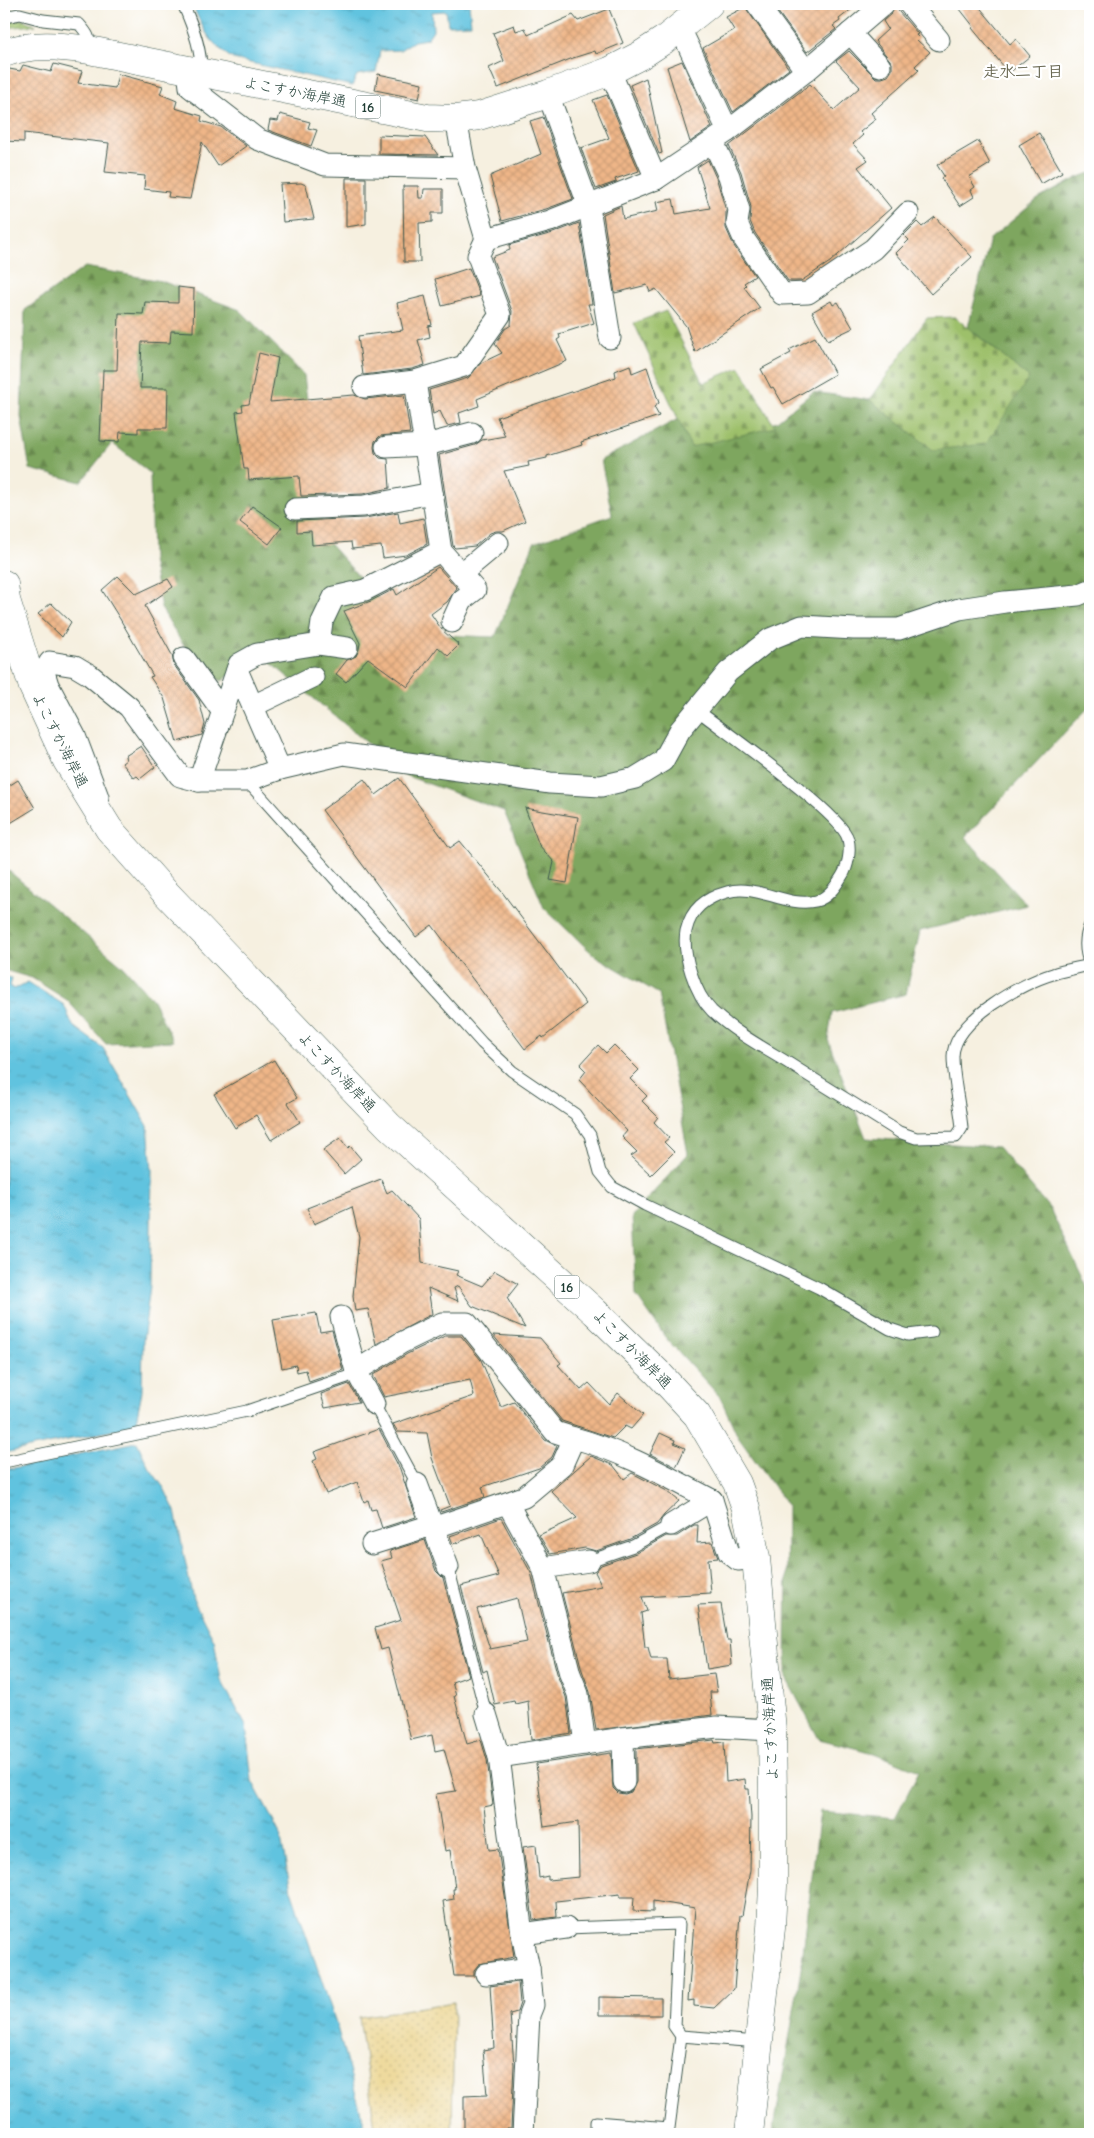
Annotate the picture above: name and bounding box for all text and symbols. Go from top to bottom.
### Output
district label: 走水二丁目 [983,63,1063,81]
street label: よこすか海岸通 [242,73,348,111]
road number: 16 [356,95,380,118]
street label: よこすか海岸通 [28,689,92,791]
street label: よこすか海岸通 [294,1028,380,1116]
road number: 16 [554,1275,580,1298]
street label: よこすか海岸通 [589,1306,675,1392]
street label: よこすか海岸通 [758,1676,782,1782]

